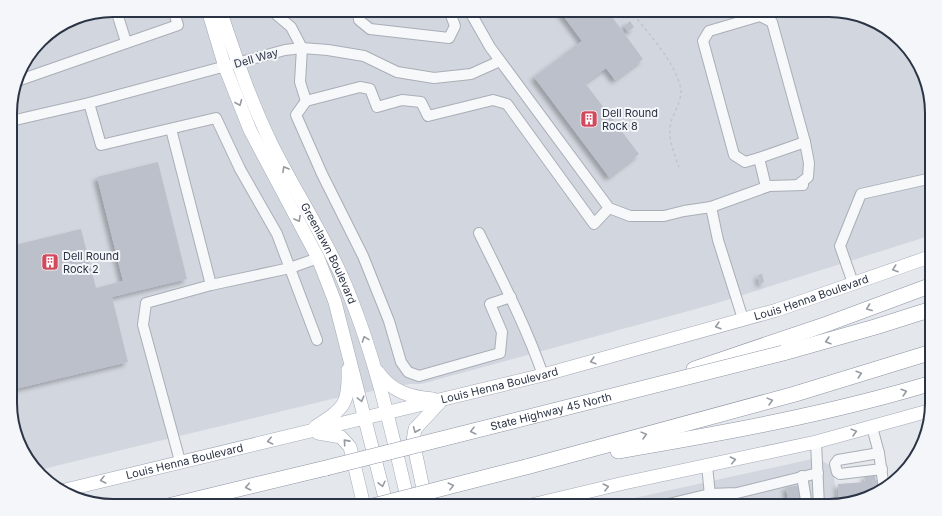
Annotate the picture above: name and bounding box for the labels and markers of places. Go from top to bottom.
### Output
place label: Dell Round Rock 8 [602,106,658,133]
building icon: Dell Round Rock 8 [579,109,599,129]
place label: Dell Round Rock 2 [63,249,119,276]
building icon: Dell Round Rock 2 [40,252,60,272]

